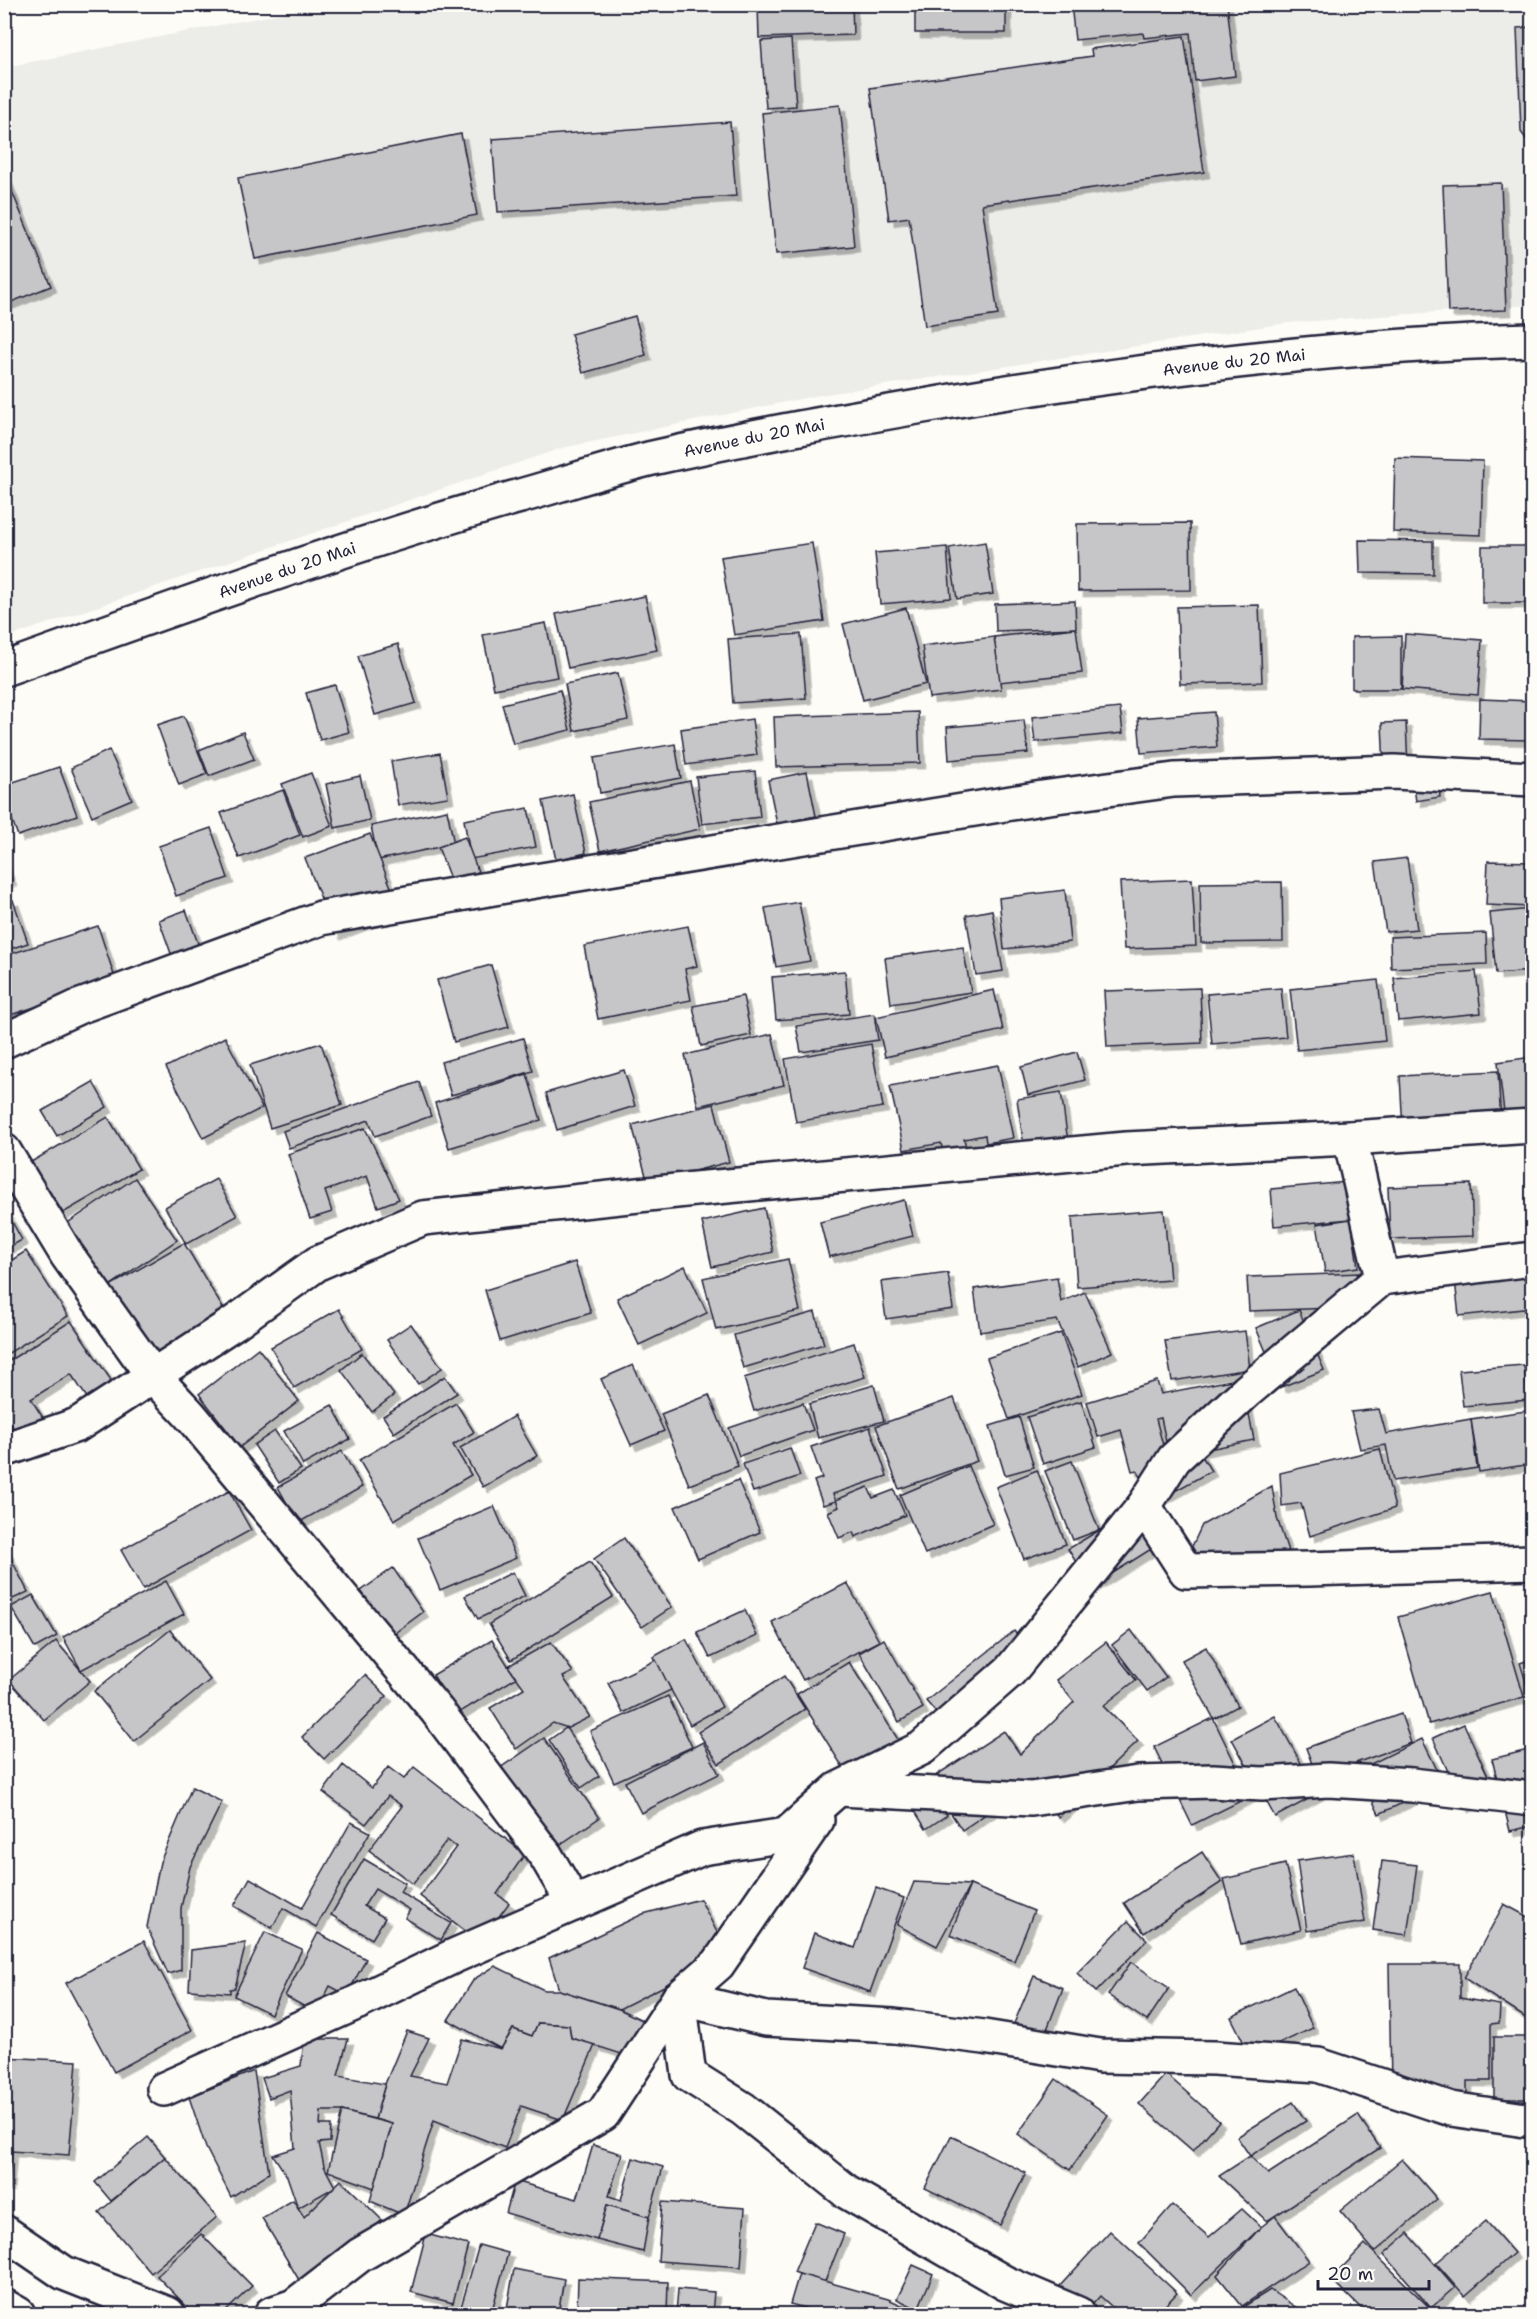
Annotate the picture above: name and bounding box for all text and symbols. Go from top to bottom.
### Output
street label: Avenue du 20 Mai [1162,344,1307,381]
street label: Avenue du 20 Mai [682,414,827,462]
street label: Avenue du 20 Mai [216,537,359,603]
scale bar [1318,2253,1429,2291]
text: 20 m [1327,2262,1373,2286]

